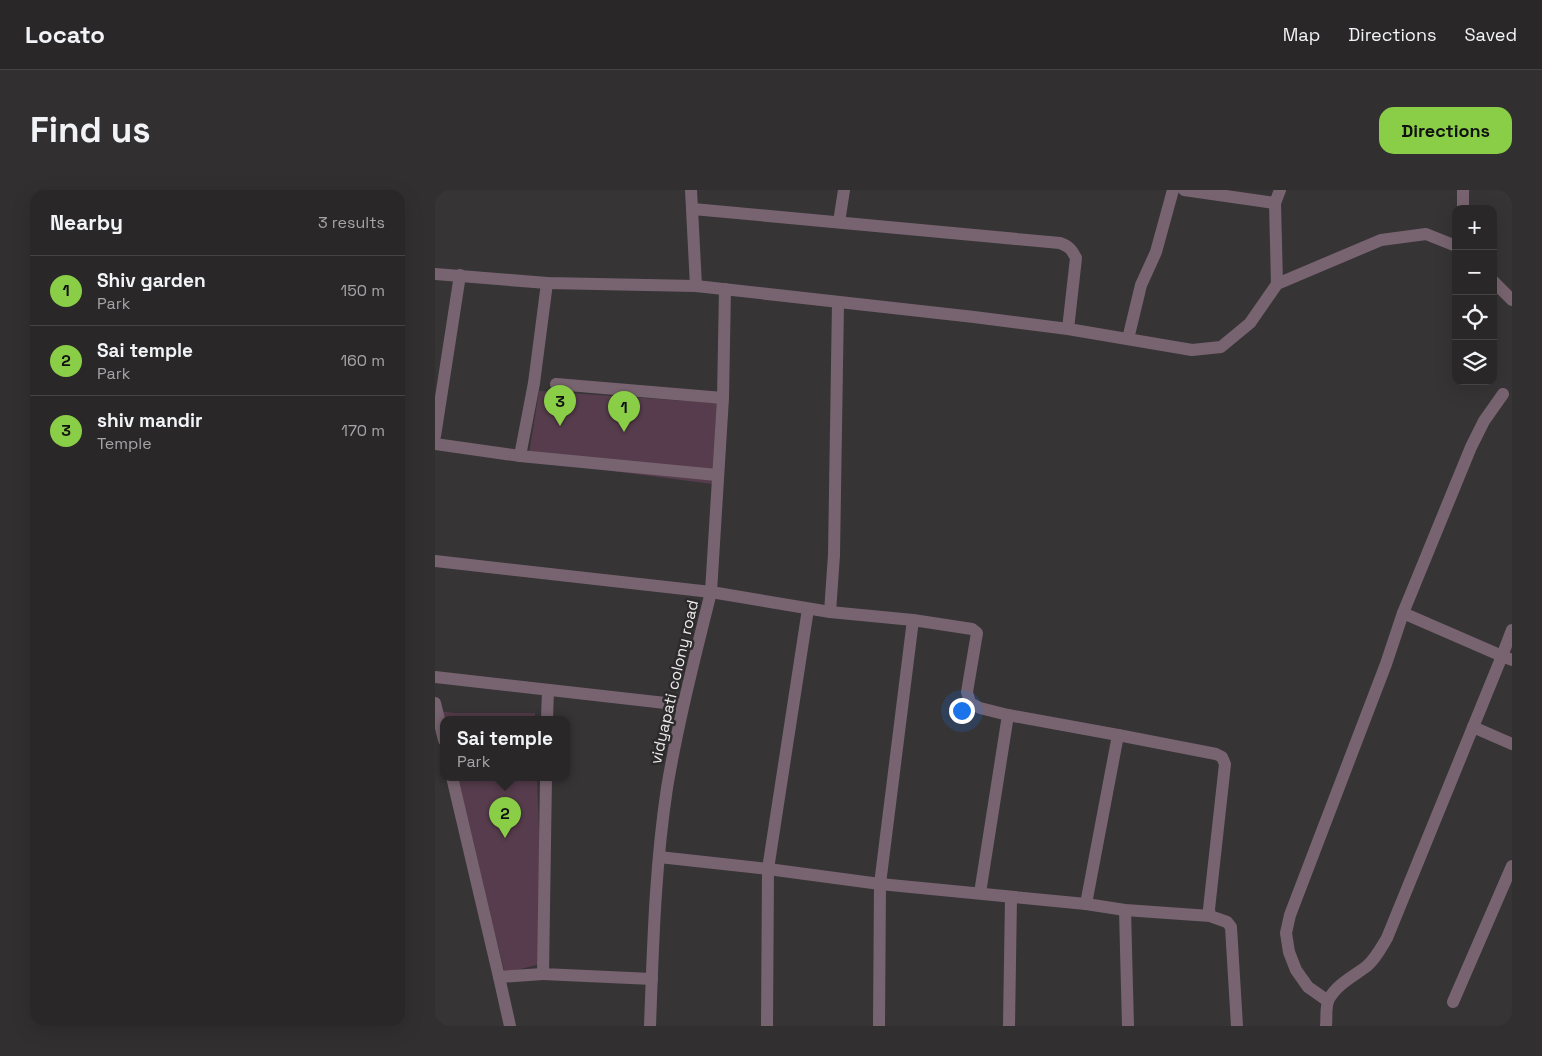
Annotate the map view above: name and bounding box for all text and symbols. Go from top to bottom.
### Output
text: Locato [25,19,105,50]
text: Map [1283,23,1320,46]
text: Directions [1348,23,1437,46]
text: Saved [1465,23,1517,46]
button: Directions [1379,107,1512,154]
text: Find us [30,108,151,152]
map controls [1452,205,1497,385]
button: + [1452,205,1497,250]
text: Nearby [50,209,123,236]
text: 3 results [318,212,385,233]
button: − [1452,250,1497,295]
text: Shiv garden [97,268,206,293]
text: 1 [62,280,70,301]
text: 150 m [341,280,385,301]
text: Park [97,293,130,314]
button: locate [1452,295,1497,340]
text: Sai temple [97,338,193,363]
button: layers [1452,340,1497,385]
text: 2 [61,350,71,371]
text: 160 m [340,350,385,371]
text: Park [97,363,130,384]
pin: 3 [544,385,576,426]
pin: 1 [608,391,640,432]
text: shiv mandir [97,408,203,433]
text: 3 [61,420,71,441]
text: 170 m [341,420,385,441]
text: Temple [97,433,152,454]
street label: vidyapati colony road [645,598,703,766]
your location [949,698,975,724]
popup [440,716,570,781]
text: Sai temple [457,726,553,751]
text: Park [457,751,490,772]
pin: 2 [489,797,521,838]

